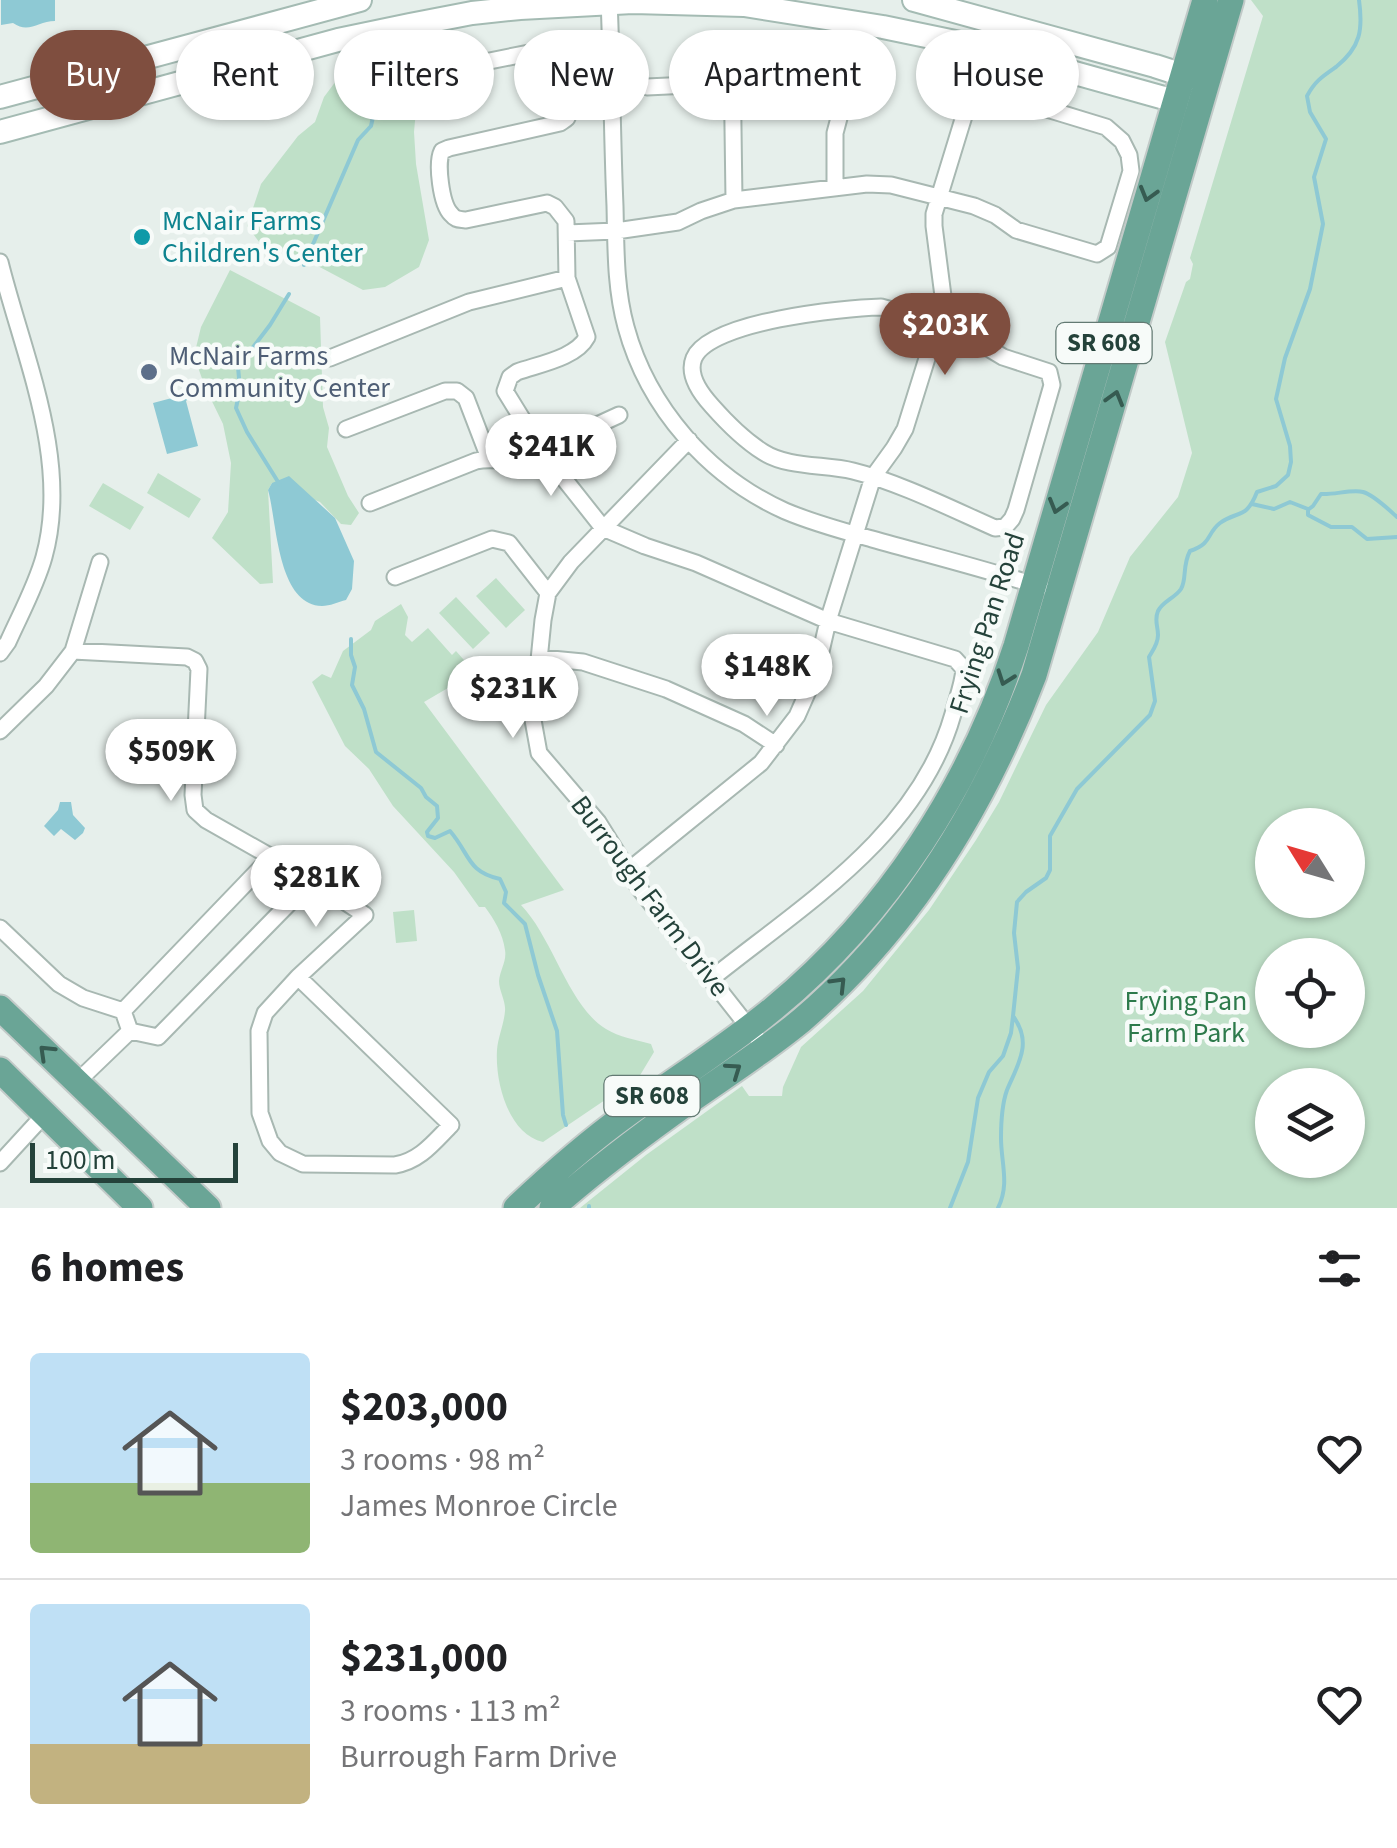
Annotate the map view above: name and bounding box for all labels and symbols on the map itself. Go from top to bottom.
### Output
one-way arrow [1138,185,1159,203]
place label: McNair Farms Children's Center [162,201,363,273]
marker: McNair Farms Children's Center [131,226,153,248]
pin: $203K [875,293,1015,378]
road number: SR 608 [1056,323,1152,363]
place label: McNair Farms Community Center [169,336,390,408]
marker: McNair Farms Community Center [138,361,160,383]
one-way arrow [1103,390,1124,407]
pin: $241K [481,414,621,499]
one-way arrow [1048,497,1069,514]
street label: Frying Pan Road [939,527,1035,719]
pin: $148K [697,634,837,719]
pin: $231K [443,656,583,741]
one-way arrow [996,668,1017,685]
pin: $509K [101,719,241,804]
street label: Burrough Farm Drive [561,787,739,1005]
north arrow [1255,808,1365,918]
pin: $281K [246,845,386,930]
one-way arrow [827,978,845,996]
park label: Frying Pan Farm Park [1125,981,1247,1053]
one-way arrow [39,1046,57,1064]
one-way arrow [723,1064,741,1082]
road number: SR 608 [604,1076,700,1116]
scale bar [30,1138,238,1182]

